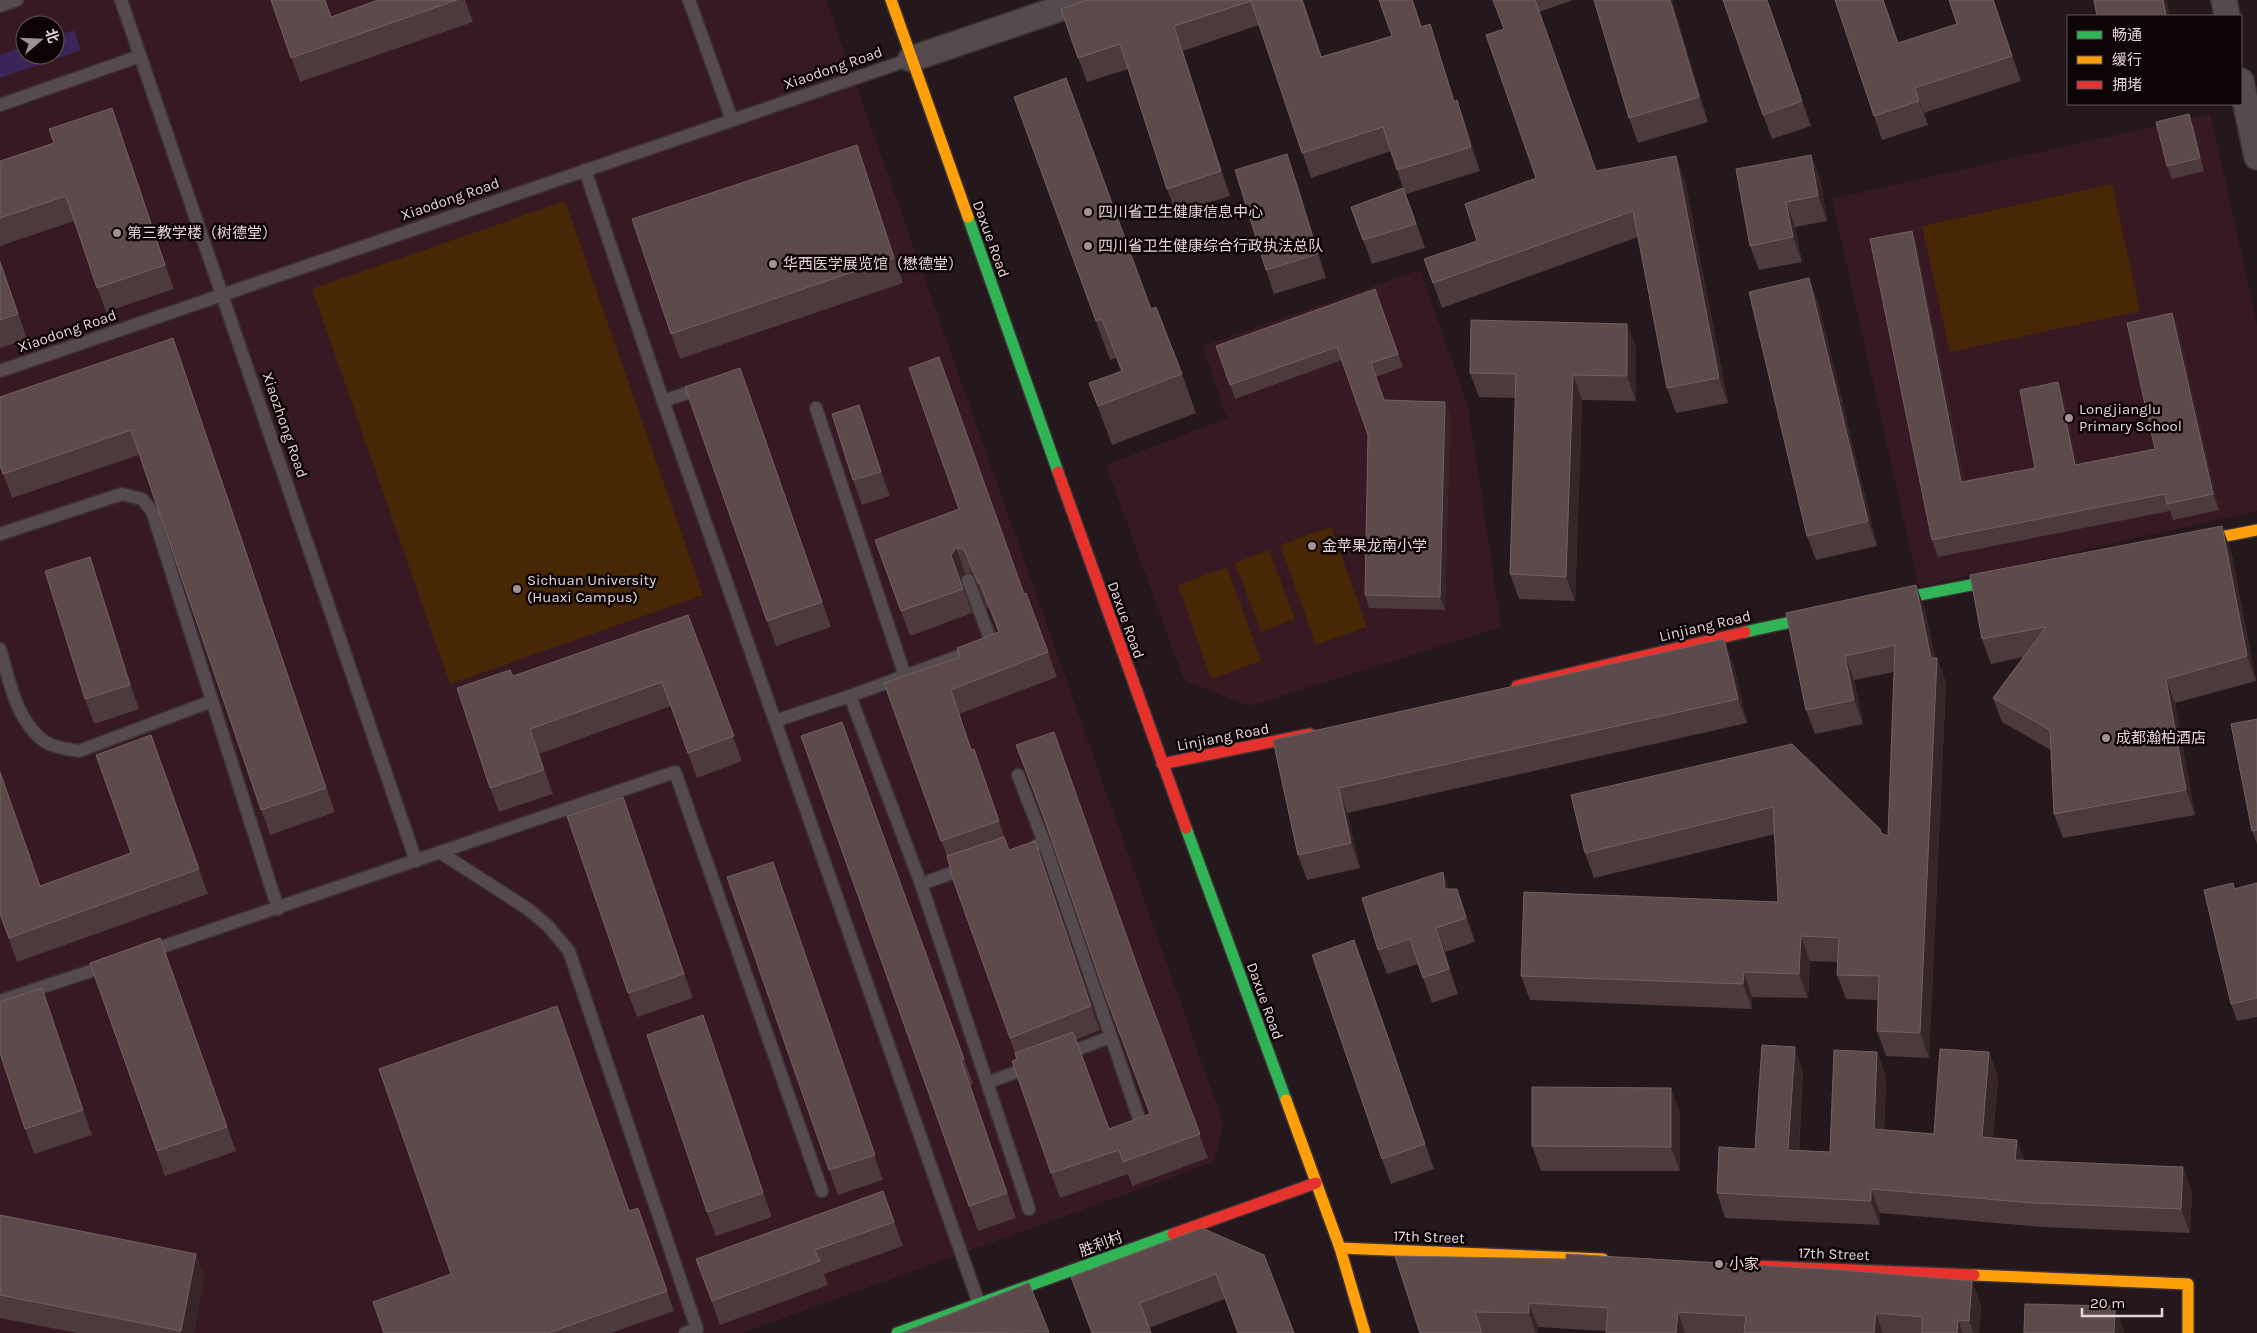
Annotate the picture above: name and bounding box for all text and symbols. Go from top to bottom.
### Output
north arrow [15,15,65,65]
legend [2067,15,2242,105]
text: 畅通 [2112,26,2142,44]
text: 北 [42,27,62,45]
street label: Xiaodong Road [781,43,885,93]
text: 缓行 [2112,51,2142,69]
text: 拥堵 [2112,76,2142,94]
street label: Xiaodong Road [398,174,502,224]
street label: Daxue Road [969,198,1013,280]
place label: 四川省卫生健康信息中心 [1098,203,1263,221]
marker: 四川省卫生健康信息中心 [1082,206,1094,218]
place label: 第三教学楼（树德堂） [127,224,277,242]
marker: 第三教学楼（树德堂） [111,227,123,239]
place label: 四川省卫生健康综合行政执法总队 [1098,237,1323,255]
marker: 四川省卫生健康综合行政执法总队 [1082,240,1094,252]
place label: 华西医学展览馆（懋德堂） [783,255,963,273]
marker: 华西医学展览馆（懋德堂） [767,258,779,270]
street label: Xiaodong Road [15,306,119,356]
street label: Xiaozhong Road [258,370,312,480]
place label: Longjianglu Primary School [2079,400,2182,435]
marker: Longjianglu Primary School [2063,412,2075,424]
place label: 金苹果龙南小学 [1322,537,1427,555]
marker: 金苹果龙南小学 [1306,540,1318,552]
place label: Sichuan University (Huaxi Campus) [527,571,656,606]
street label: Daxue Road [1104,579,1148,661]
marker: Sichuan University (Huaxi Campus) [511,583,523,595]
street label: Linjiang Road [1657,607,1753,645]
street label: Linjiang Road [1175,719,1271,755]
place label: 成都瀚柏酒店 [2116,729,2206,747]
marker: 成都瀚柏酒店 [2100,732,2112,744]
street label: Daxue Road [1243,960,1287,1042]
street label: 17th Street [1393,1227,1465,1247]
street label: 胜利村 [1077,1228,1125,1260]
street label: 17th Street [1798,1244,1870,1264]
place label: 小家 [1729,1255,1759,1273]
marker: 小家 [1713,1258,1725,1270]
scale bar [2082,1286,2162,1318]
text: 20 m [2090,1294,2125,1312]

